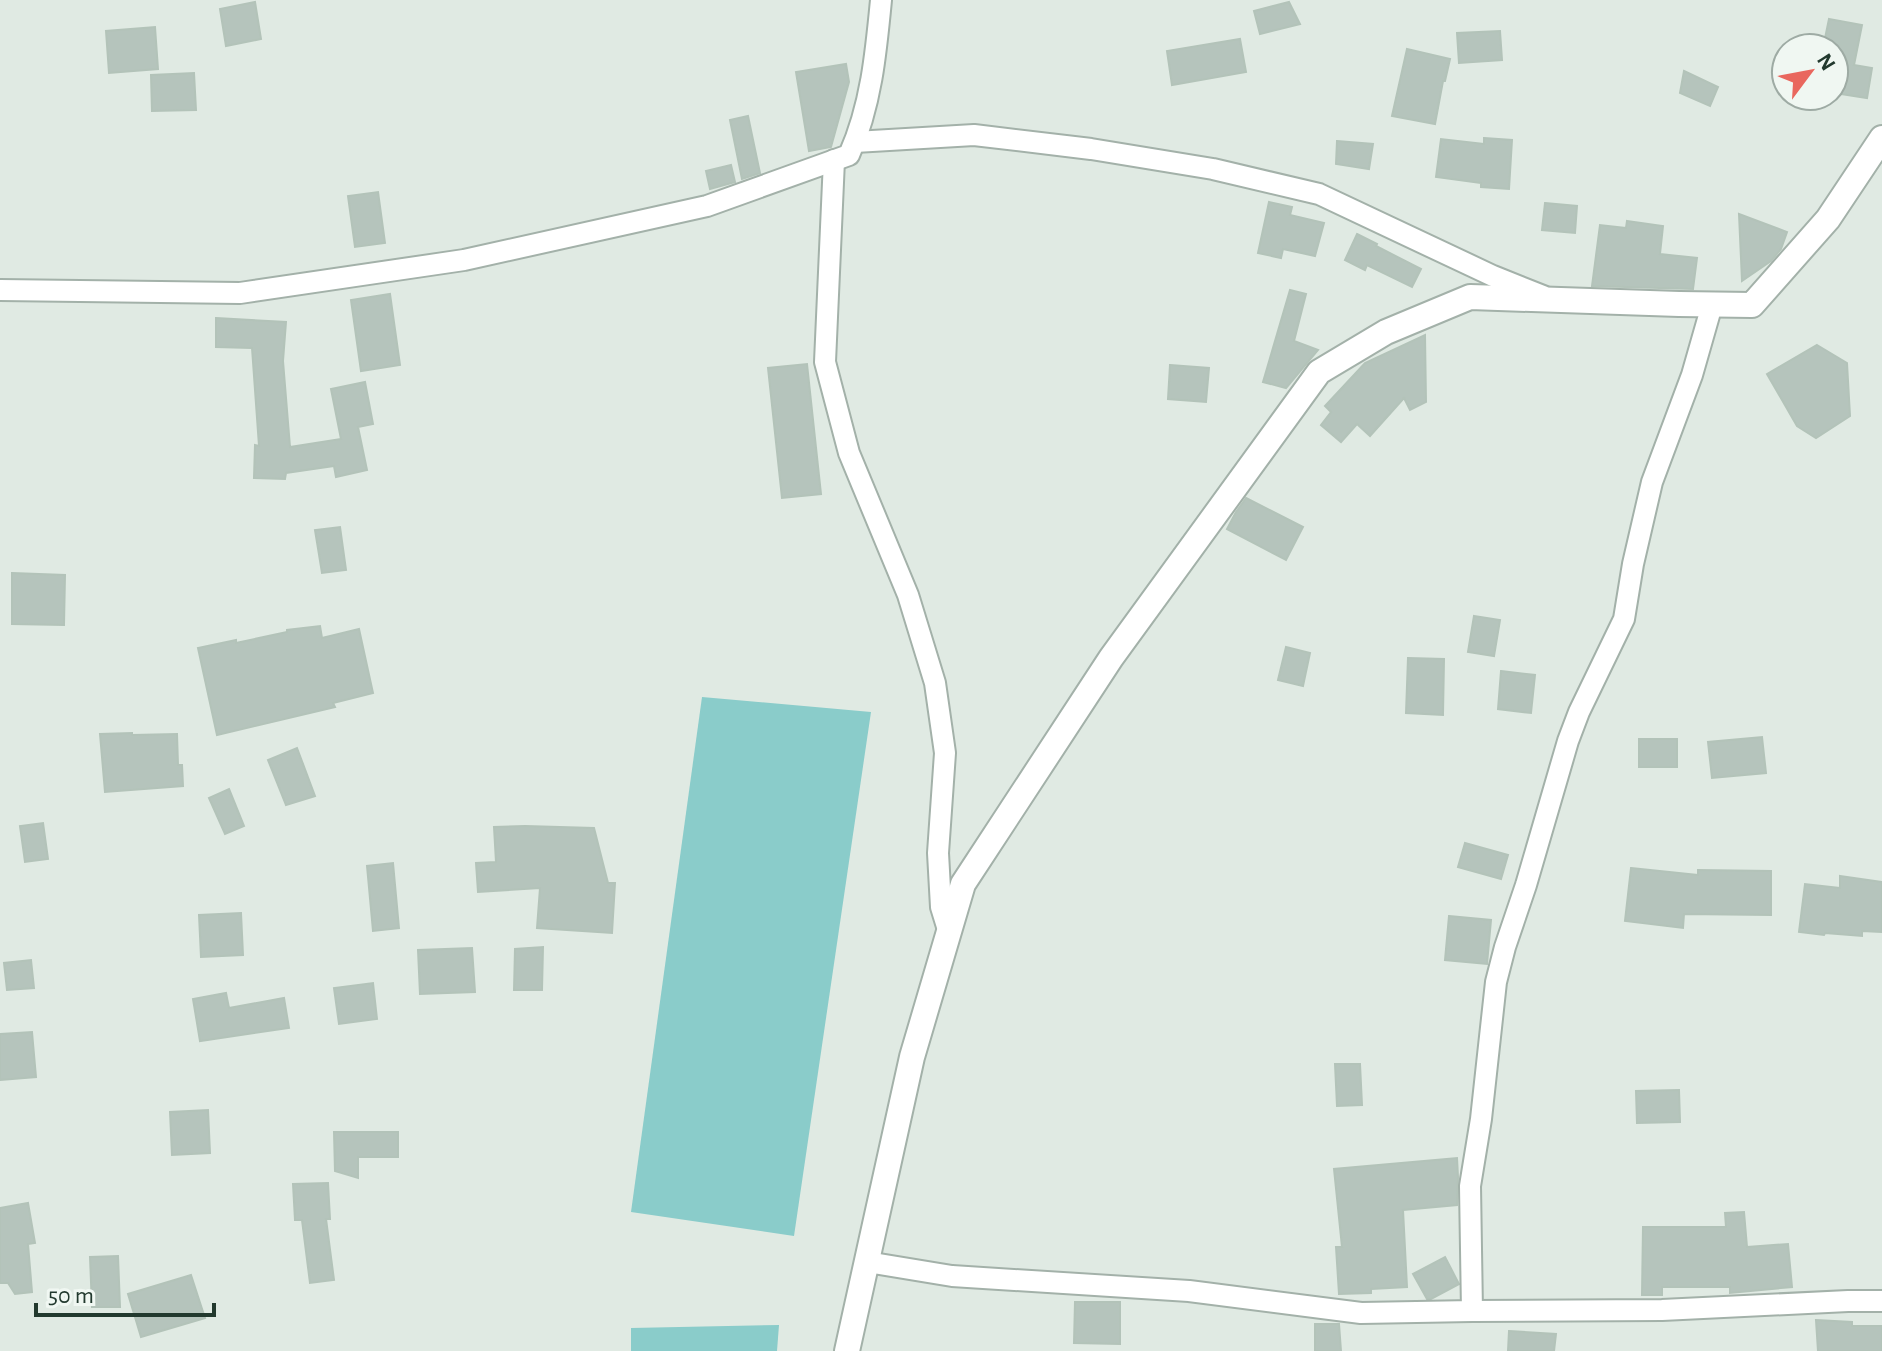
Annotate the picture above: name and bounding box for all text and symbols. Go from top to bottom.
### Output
north arrow [1770,32,1850,112]
text: N [1813,50,1839,74]
scale bar [36,1267,214,1317]
text: 50 m [48,1284,94,1308]

